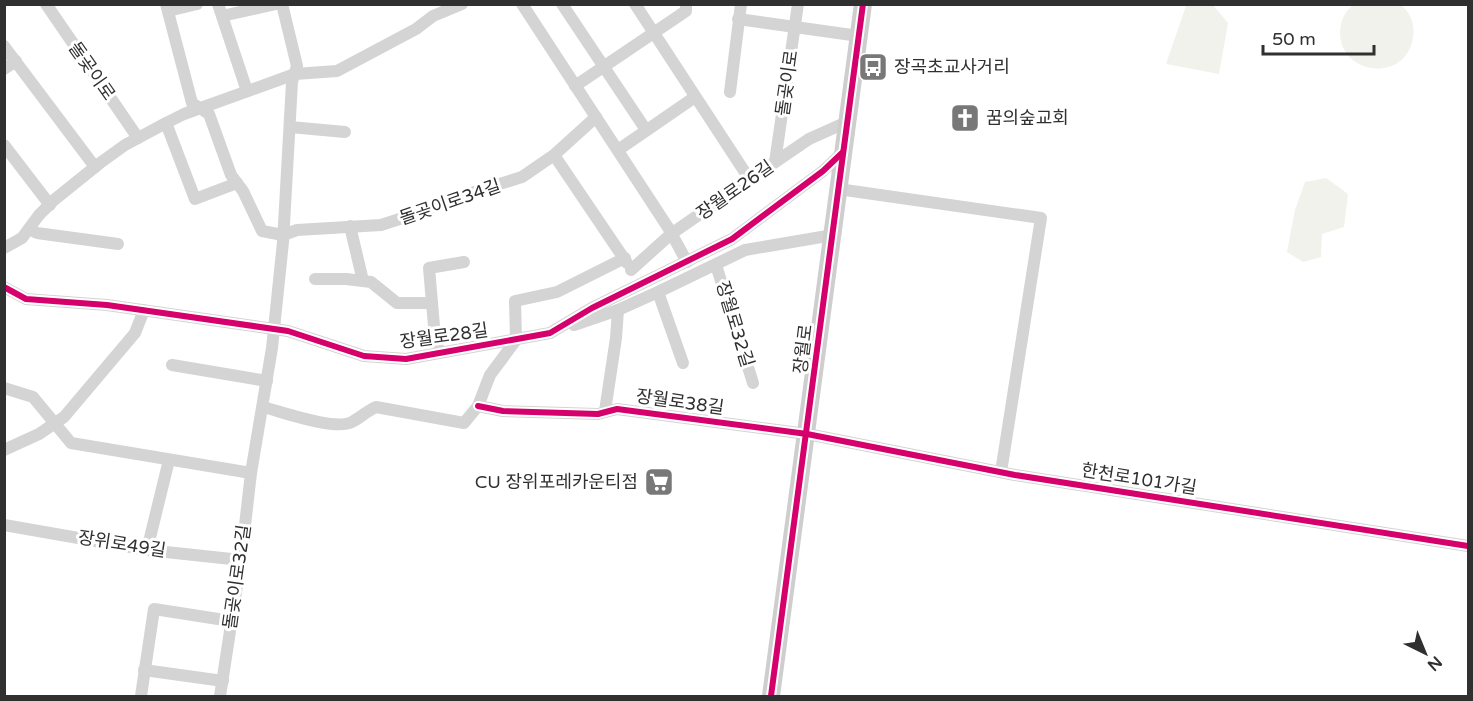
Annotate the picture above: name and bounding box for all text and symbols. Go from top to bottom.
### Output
scale bar [1263,18,1374,56]
text: 50 m [1272,28,1316,50]
street label: 돌곶이로 [64,38,120,104]
street label: 돌곶이로 [771,49,803,117]
bus stop icon: 장곡초교사거리 [857,51,889,83]
place label: 장곡초교사거리 [894,56,1010,78]
church icon: 꿈의숲교회 [949,102,981,134]
place label: 꿈의숲교회 [986,107,1069,129]
street label: 장월로26길 [692,156,778,224]
street label: 돌곶이로34길 [397,174,503,230]
street label: 장월로32길 [711,278,759,370]
street label: 장월로28길 [398,319,490,353]
street label: 장월로 [789,323,817,375]
street label: 장월로38길 [634,385,726,419]
street label: 한천로101가길 [1080,459,1198,499]
supermarket icon: CU 장위포레카운티점 [643,466,675,498]
place label: CU 장위포레카운티점 [475,471,638,493]
street label: 돌곶이로32길 [219,523,255,631]
street label: 장위로49길 [76,526,168,562]
north arrow [1395,623,1455,683]
text: N [1423,652,1446,675]

